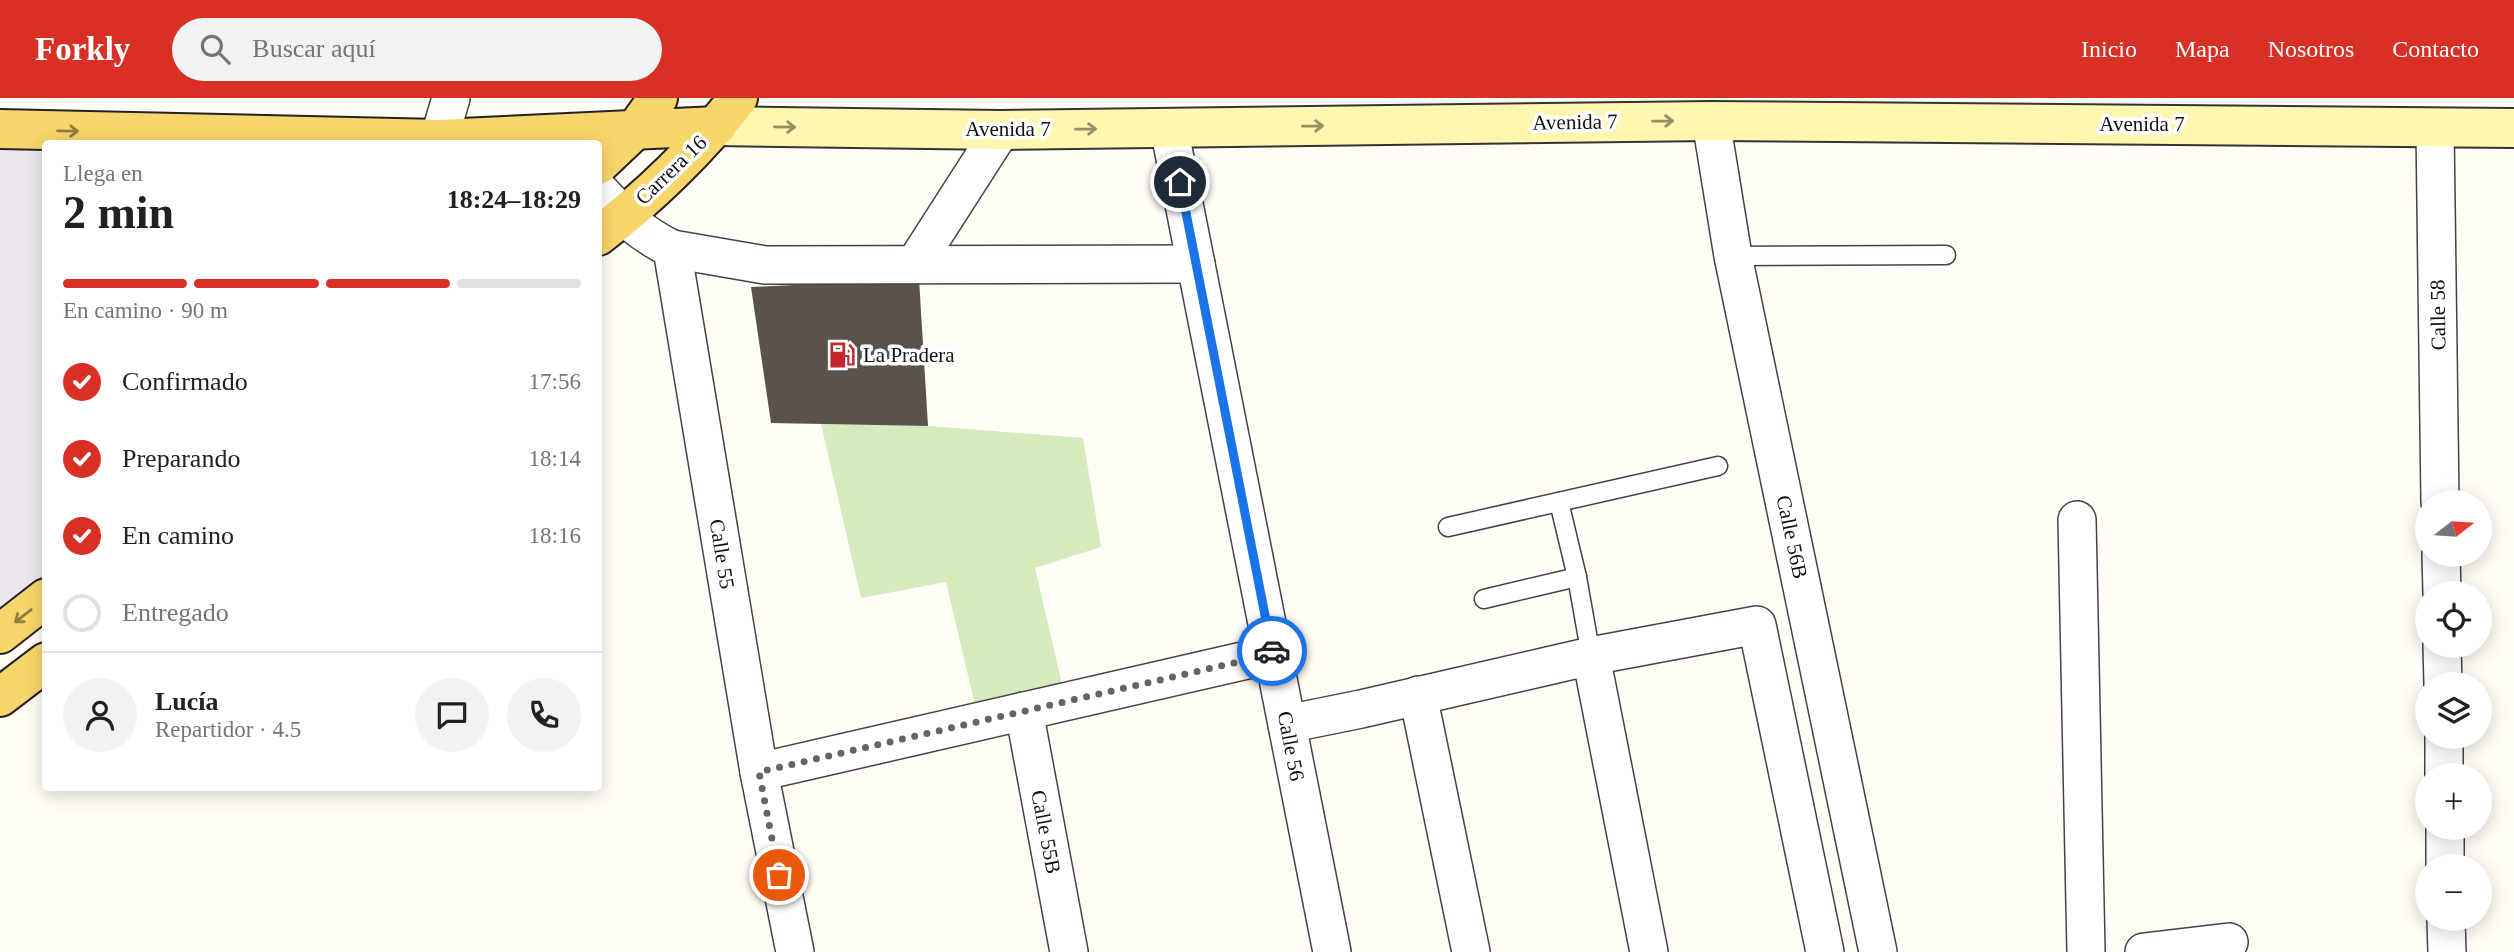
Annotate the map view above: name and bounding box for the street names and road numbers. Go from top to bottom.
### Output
street label: Avenida 7 [1532,109,1618,135]
street label: Avenida 7 [2099,112,2185,136]
street label: Avenida 7 [965,117,1051,141]
street label: Carrera 16 [631,130,711,210]
street label: Calle 58 [2425,280,2451,350]
street label: Calle 56B [1771,493,1813,581]
street label: Calle 55 [705,517,739,591]
street label: Calle 56 [1272,709,1310,783]
street label: Calle 55B [1026,788,1066,876]

